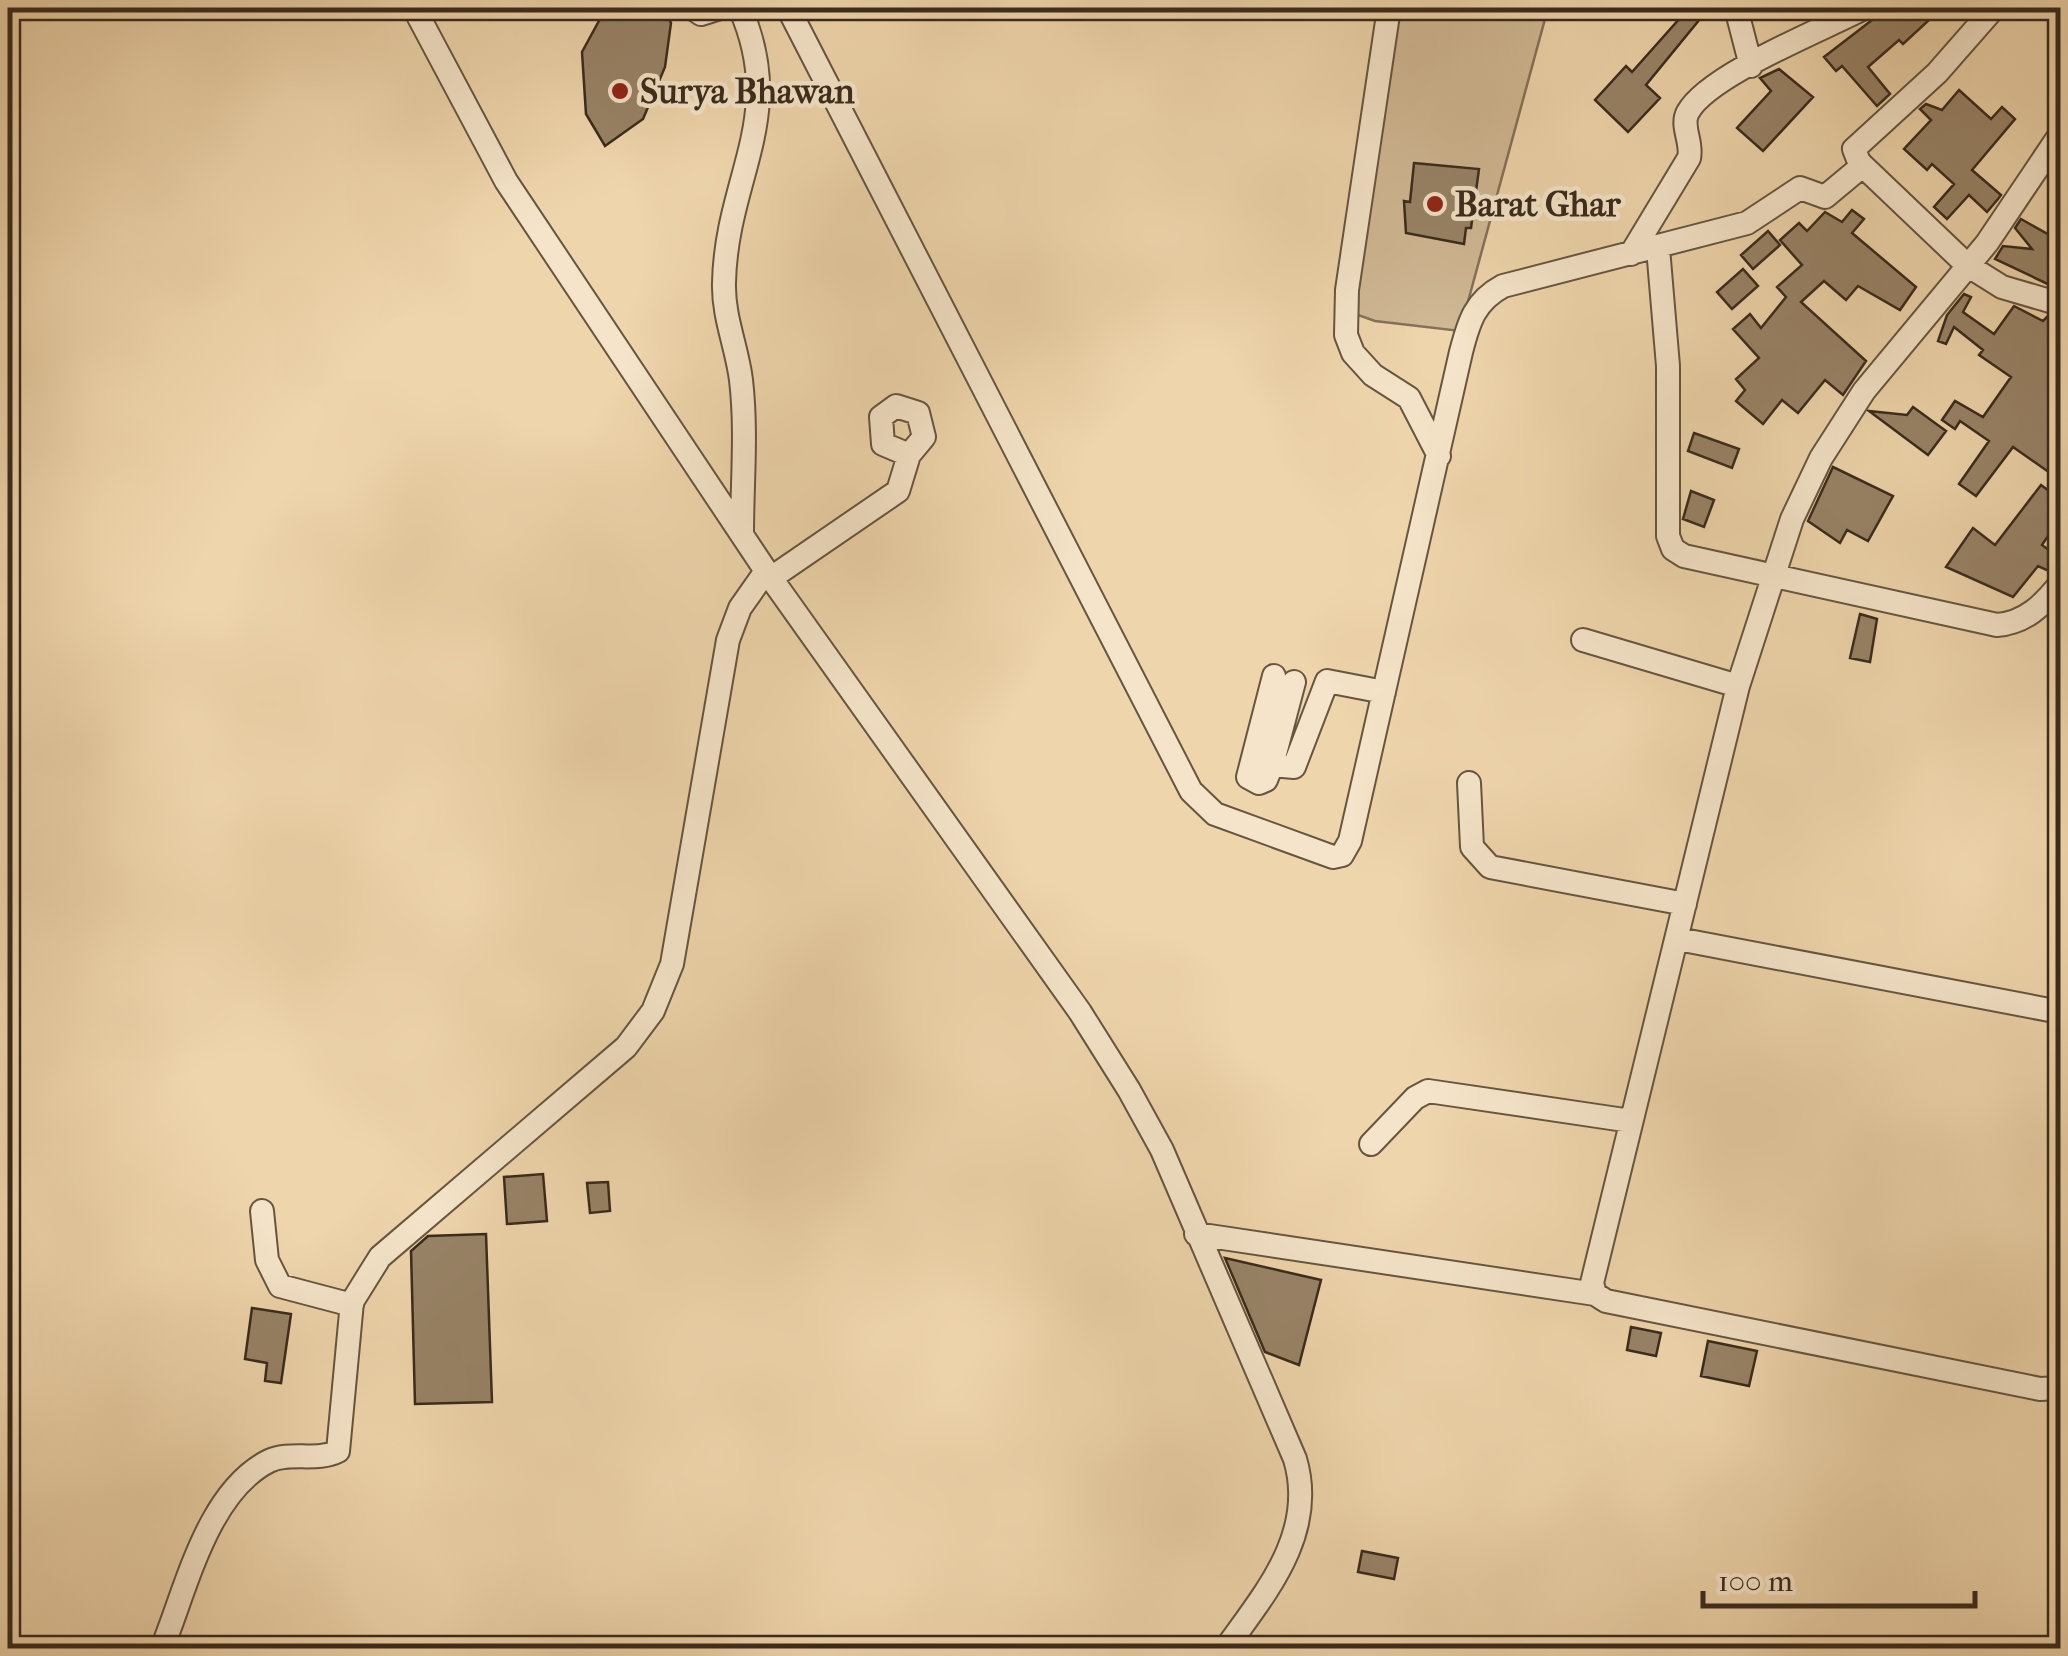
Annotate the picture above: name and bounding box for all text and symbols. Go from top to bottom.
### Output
place label: Surya Bhawan [640,71,855,112]
marker: Surya Bhawan [609,80,631,102]
place label: Barat Ghar [1455,184,1622,225]
marker: Barat Ghar [1424,193,1446,215]
scale bar [1703,1546,1976,1608]
text: 100 m [1718,1564,1793,1599]

